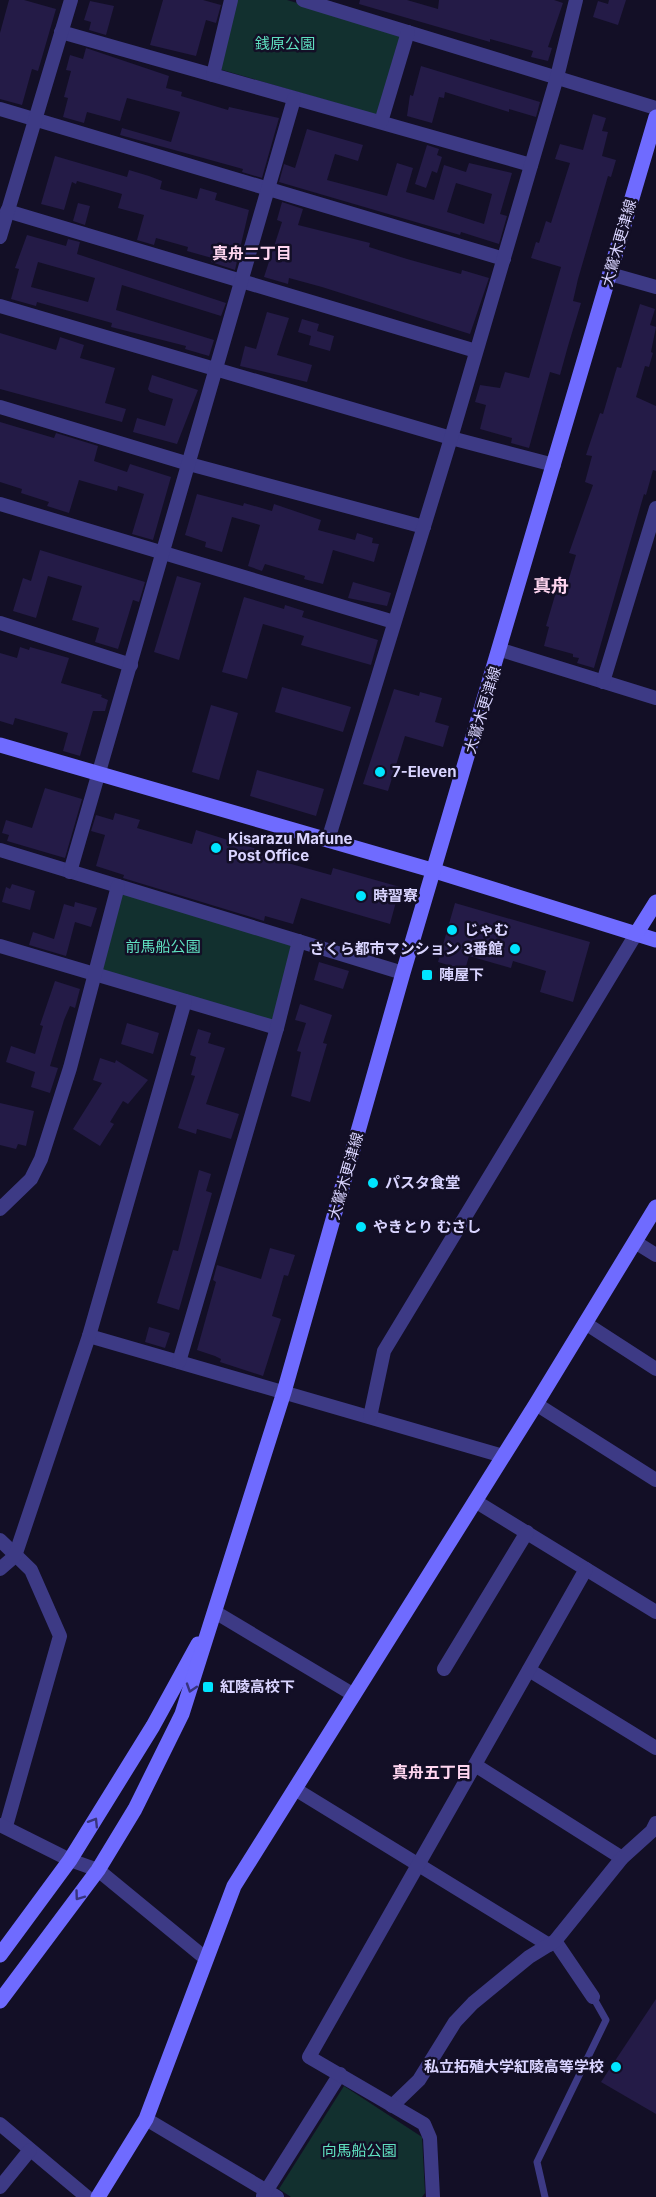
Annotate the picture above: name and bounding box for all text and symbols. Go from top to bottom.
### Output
park label: 銭原公園 [255,34,315,53]
street label: 大鷲木更津線 [597,197,640,289]
district label: 真舟二丁目 [212,243,292,263]
district label: 真舟 [533,575,569,596]
street label: 大鷲木更津線 [460,664,505,756]
place label: 7-Eleven [392,762,457,781]
marker: 7-Eleven [373,765,387,779]
place label: Kisarazu Mafune Post Office [228,829,352,865]
marker: Kisarazu Mafune Post Office [209,841,223,855]
place label: 時習寮 [373,886,418,905]
marker: 時習寮 [354,889,368,903]
place label: じゃむ [464,920,509,939]
marker: じゃむ [445,923,459,937]
park label: 前馬船公園 [125,937,201,956]
place label: さくら都市マンション 3番館 [310,939,503,958]
marker: さくら都市マンション 3番館 [508,942,522,956]
place label: 陣屋下 [439,965,484,984]
marker: 陣屋下 [420,968,434,982]
street label: 大鷲木更津線 [324,1130,367,1222]
place label: パスタ食堂 [385,1173,460,1192]
marker: パスタ食堂 [366,1176,380,1190]
place label: やきとり むさし [373,1217,482,1236]
marker: やきとり むさし [354,1220,368,1234]
place label: 紅陵高校下 [220,1677,295,1696]
marker: 紅陵高校下 [201,1680,215,1694]
one-way arrow [185,1682,198,1693]
district label: 真舟五丁目 [392,1762,472,1782]
one-way arrow [87,1818,99,1828]
one-way arrow [75,1890,86,1901]
place label: 私立拓殖大学紅陵高等学校 [424,2057,604,2076]
marker: 私立拓殖大学紅陵高等学校 [609,2060,623,2074]
park label: 向馬船公園 [321,2141,397,2160]

